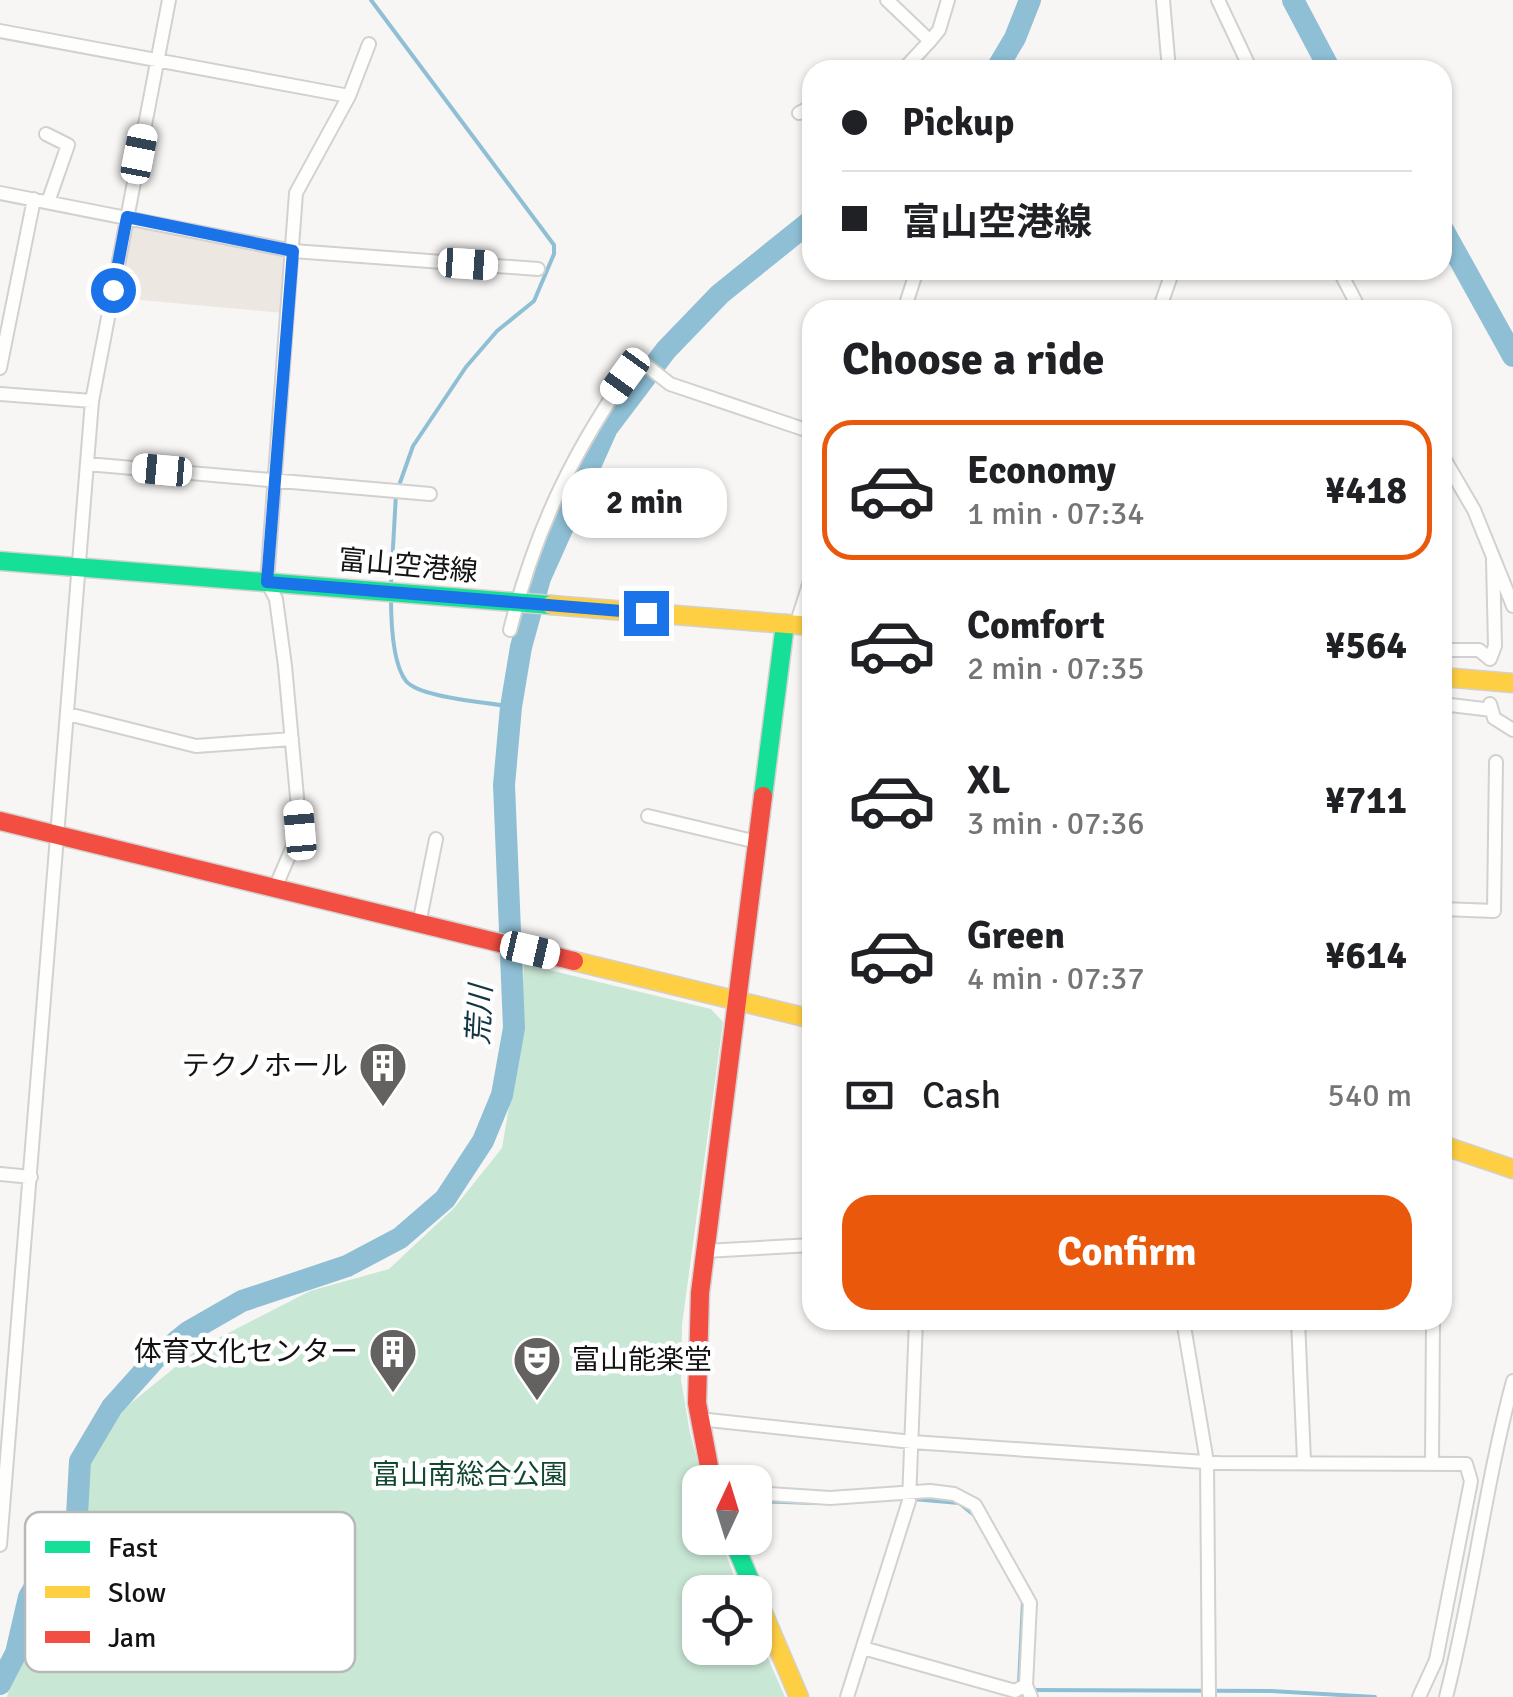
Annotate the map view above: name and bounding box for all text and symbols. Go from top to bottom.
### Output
text: Pickup [902,99,1014,146]
car [119,122,159,186]
text: 富山空港線 [902,199,1092,246]
car [437,247,499,281]
route start [91,268,136,313]
text: Choose a ride [842,332,1105,387]
car [595,343,655,409]
icon: car [847,445,937,535]
text: Economy [967,447,1116,494]
car [131,452,193,488]
text: ¥418 [1325,467,1407,514]
callout: 2 min [564,468,728,538]
text: 2 min [606,483,683,522]
text: 1 min · 07:34 [967,494,1145,533]
street label: 富山空港線 [337,543,479,589]
route end [624,591,669,636]
icon: car [847,600,937,690]
text: Comfort [967,602,1105,649]
text: ¥564 [1325,622,1407,669]
text: 2 min · 07:35 [967,649,1145,688]
icon: car [847,755,937,845]
text: XL [967,757,1010,804]
text: ¥711 [1325,777,1407,824]
car [282,799,318,861]
text: 3 min · 07:36 [967,804,1145,843]
icon: car [847,910,937,1000]
text: Green [967,912,1065,959]
car [497,929,563,971]
text: ¥614 [1325,932,1407,979]
text: 4 min · 07:37 [967,959,1145,998]
water label: 荒川 [460,981,500,1046]
building icon: テクノホール [357,1040,409,1108]
place label: テクノホール [182,1049,348,1083]
icon: cash [842,1068,897,1123]
text: Cash [922,1072,1001,1119]
text: 540 m [1328,1076,1412,1115]
button: Confirm [842,1195,1412,1310]
building icon: 体育文化センター [367,1326,419,1394]
theatre icon: 富山能楽堂 [511,1334,563,1402]
place label: 体育文化センター [134,1335,358,1369]
place label: 富山能楽堂 [572,1343,712,1377]
park label: 富山南総合公園 [372,1458,568,1492]
north arrow [682,1465,772,1555]
map controls [682,1465,772,1665]
legend [25,1512,355,1672]
text: Fast [108,1531,158,1565]
button: locate [682,1575,772,1665]
text: Slow [108,1576,166,1610]
text: Jam [108,1621,156,1655]

